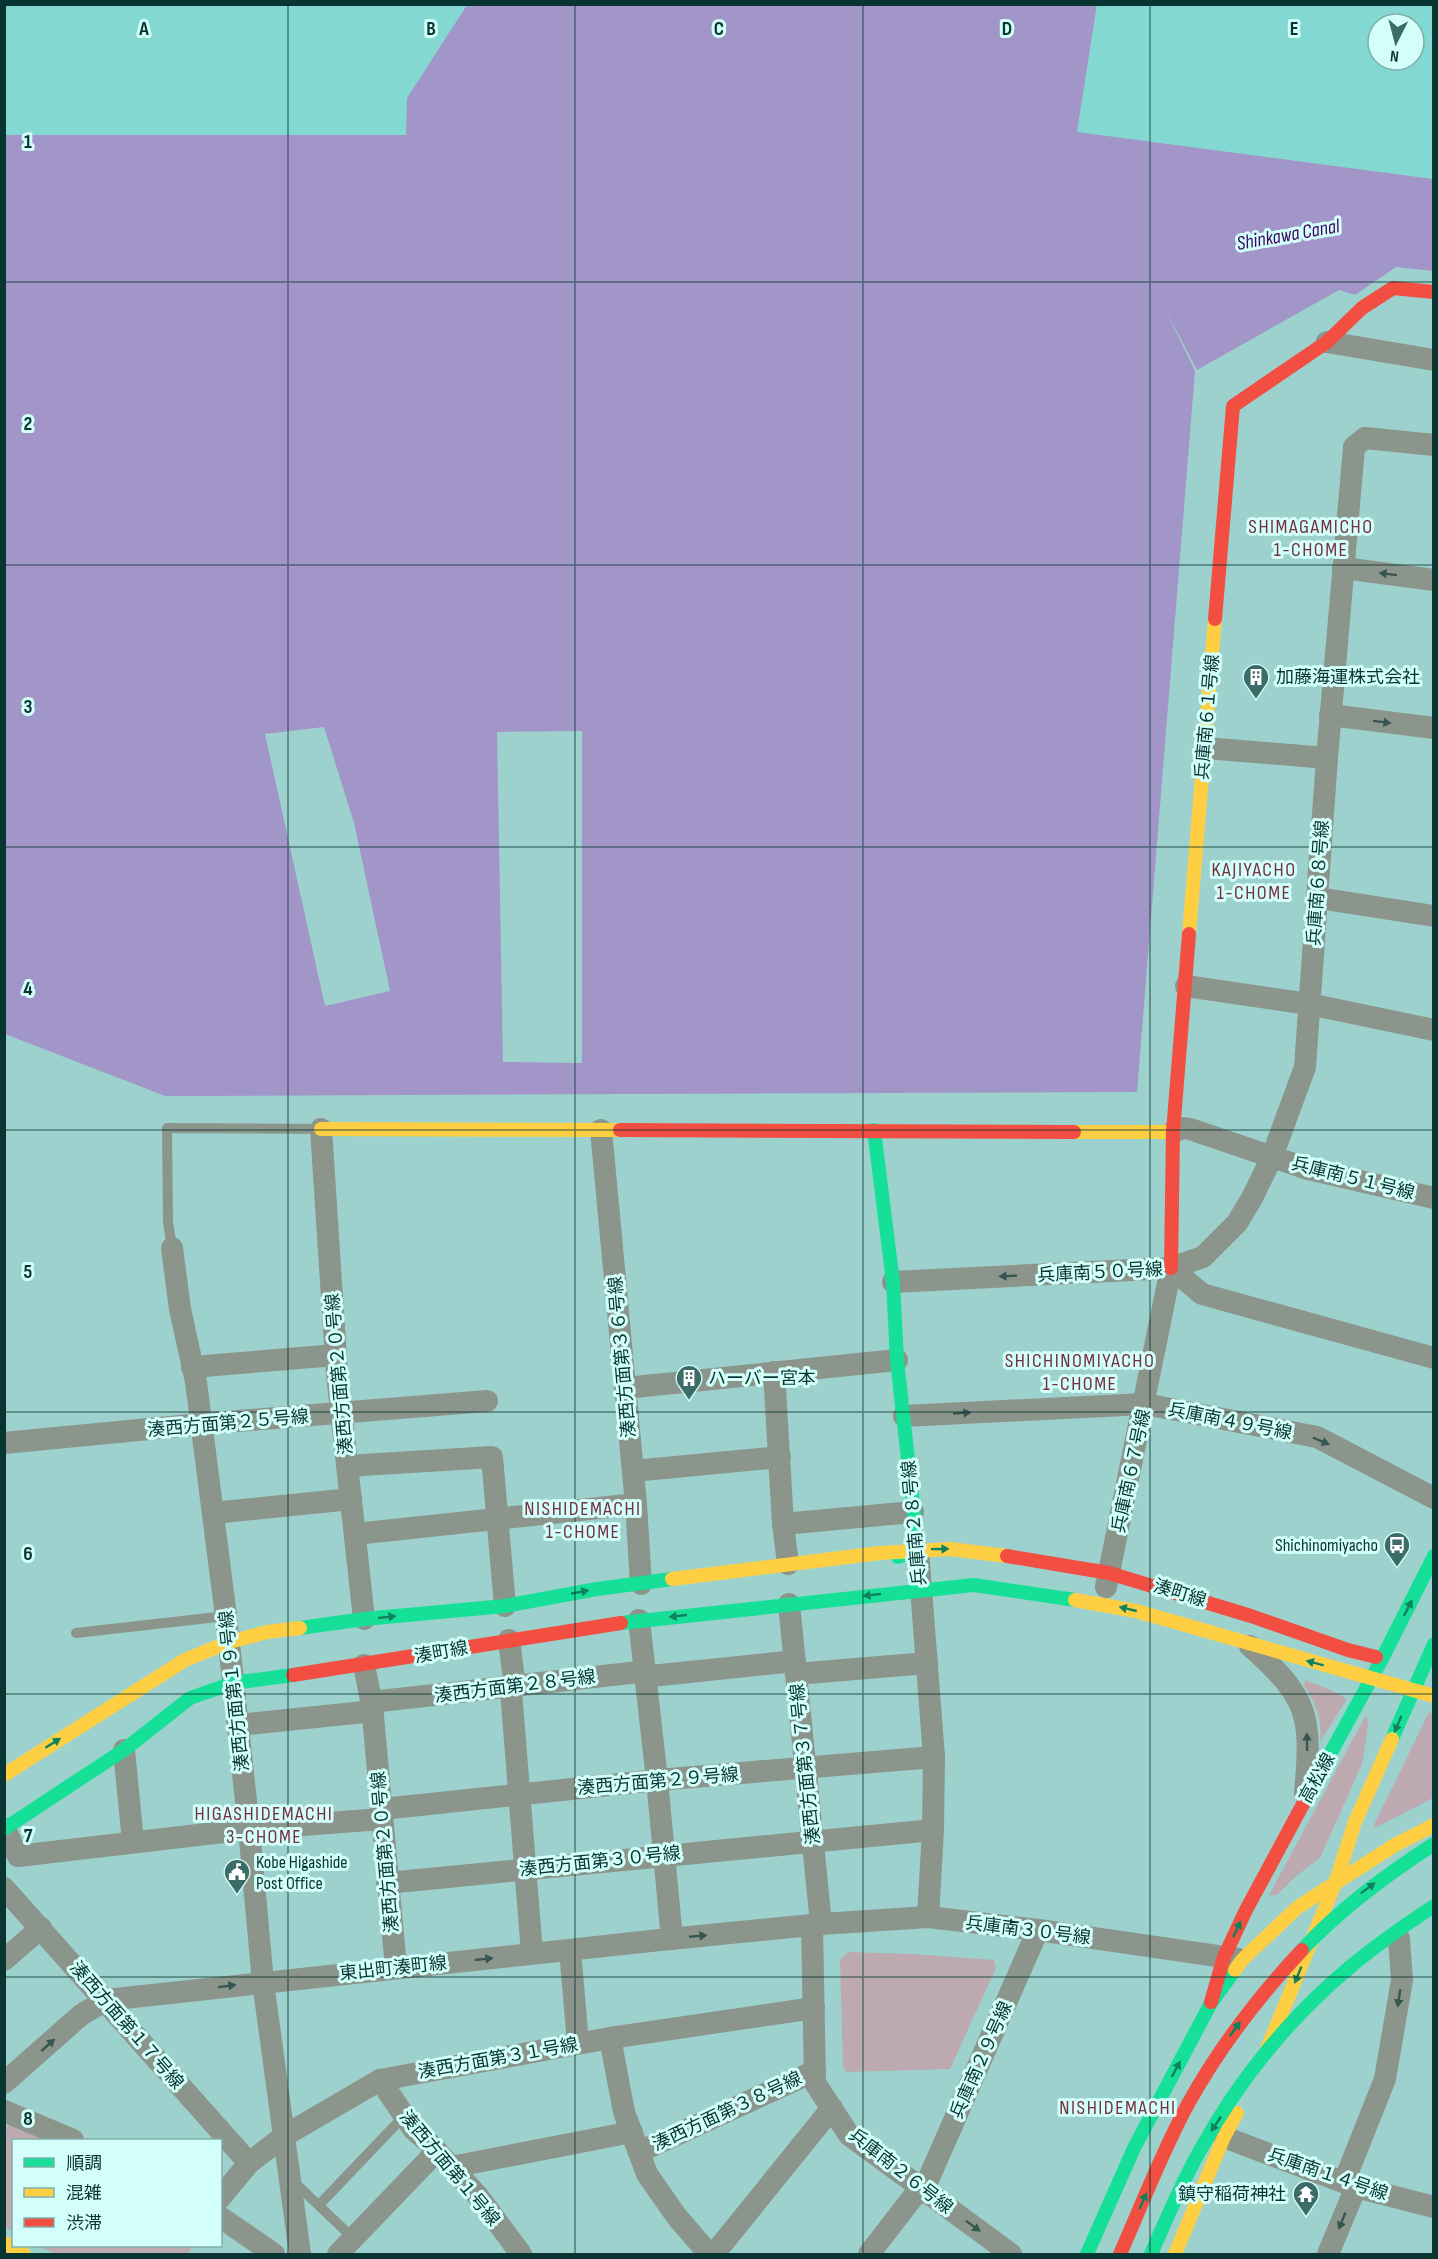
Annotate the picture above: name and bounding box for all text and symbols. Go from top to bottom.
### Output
north arrow [1366,12,1426,72]
text: A [138,17,149,41]
text: B [426,17,436,41]
text: C [714,17,724,41]
text: D [1002,17,1012,41]
text: E [1290,17,1298,41]
text: N [1389,46,1400,65]
text: 1 [24,130,32,154]
water label: Shinkawa Canal [1235,214,1343,256]
text: 2 [24,412,32,436]
district label: SHIMAGAMICHO 1-CHOME [1248,515,1374,562]
one-way arrow [1379,569,1398,579]
street label: 兵庫南６１号線 [1192,653,1223,781]
building icon: 加藤海運株式会社 [1241,662,1271,700]
place label: 加藤海運株式会社 [1276,667,1420,688]
text: 3 [24,695,33,719]
one-way arrow [1373,717,1392,726]
street label: 兵庫南６８号線 [1304,819,1333,947]
district label: KAJIYACHO 1-CHOME [1211,858,1297,905]
text: 4 [23,977,33,1001]
street label: 兵庫南５１号線 [1289,1153,1417,1204]
street label: 兵庫南５０号線 [1037,1259,1163,1286]
text: 5 [24,1260,33,1284]
one-way arrow [999,1272,1018,1281]
street label: 湊西方面第３６号線 [605,1275,640,1439]
street label: 湊西方面第２０号線 [322,1292,357,1456]
district label: SHICHINOMIYACHO 1-CHOME [1005,1349,1155,1396]
building icon: ハーバー宮本 [674,1363,704,1401]
place label: ハーバー宮本 [708,1368,816,1389]
street label: 兵庫南４９号線 [1166,1399,1294,1444]
street label: 湊西方面第２５号線 [146,1406,310,1441]
street label: 兵庫南６７号線 [1108,1407,1155,1535]
one-way arrow [953,1409,972,1418]
one-way arrow [1313,1436,1330,1445]
street label: 兵庫南２８号線 [899,1459,930,1587]
district label: NISHIDEMACHI 1-CHOME [524,1497,642,1544]
bus stop icon: Shichinomiyacho [1382,1530,1412,1568]
place label: Shichinomiyacho [1275,1535,1378,1556]
text: 6 [23,1542,33,1566]
one-way arrow [931,1545,950,1554]
street label: 湊町線 [1151,1576,1209,1611]
one-way arrow [571,1588,590,1597]
one-way arrow [862,1590,881,1600]
one-way arrow [1403,1599,1412,1616]
one-way arrow [1118,1604,1137,1614]
street label: 湊西方面第１９号線 [216,1609,253,1773]
one-way arrow [668,1611,687,1621]
one-way arrow [377,1612,396,1622]
street label: 湊町線 [413,1637,469,1668]
one-way arrow [1306,1657,1324,1667]
street label: 湊西方面第２８号線 [433,1666,597,1707]
street label: 湊西方面第３７号線 [787,1682,824,1846]
one-way arrow [1393,1715,1403,1733]
one-way arrow [1303,1733,1312,1752]
one-way arrow [45,1737,62,1748]
street label: 高松線 [1295,1750,1340,1807]
street label: 湊西方面第２９号線 [576,1764,740,1799]
street label: 湊西方面第２０号線 [368,1770,403,1934]
district label: HIGASHIDEMACHI 3-CHOME [195,1802,333,1849]
text: 7 [24,1824,33,1848]
street label: 湊西方面第３０号線 [518,1843,682,1880]
place label: Kobe Higashide Post Office [256,1852,348,1894]
public building icon: Kobe Higashide Post Office [222,1857,252,1895]
one-way arrow [1360,1882,1376,1894]
street label: 兵庫南３０号線 [964,1912,1092,1949]
one-way arrow [1232,1920,1241,1937]
one-way arrow [689,1931,708,1941]
street label: 東出町湊町線 [338,1952,448,1985]
one-way arrow [474,1954,493,1964]
street label: 湊西方面第１７号線 [66,1957,188,2093]
one-way arrow [1293,1966,1303,1984]
one-way arrow [218,1982,237,1991]
one-way arrow [1394,1988,1403,2007]
street label: 兵庫南２９号線 [946,1998,1017,2122]
one-way arrow [1229,2022,1241,2038]
street label: 湊西方面第３１号線 [416,2034,580,2083]
one-way arrow [40,2039,55,2052]
one-way arrow [1171,2061,1181,2078]
street label: 湊西方面第３８号線 [649,2068,805,2155]
district label: NISHIDEMACHI [1059,2096,1177,2120]
street label: 湊西方面第１号線 [395,2106,504,2230]
text: 8 [23,2107,33,2131]
one-way arrow [1210,2115,1222,2131]
street label: 兵庫南２６号線 [845,2124,957,2218]
legend [12,2139,222,2247]
street label: 兵庫南１４号線 [1265,2144,1391,2205]
text: 順調 [66,2153,102,2174]
temple icon: 鎮守稲荷神社 [1291,2179,1321,2217]
text: 混雑 [66,2183,102,2204]
place label: 鎮守稲荷神社 [1178,2184,1286,2205]
one-way arrow [1138,2191,1148,2209]
one-way arrow [1337,2212,1346,2230]
text: 渋滞 [66,2213,102,2234]
one-way arrow [965,2220,981,2232]

